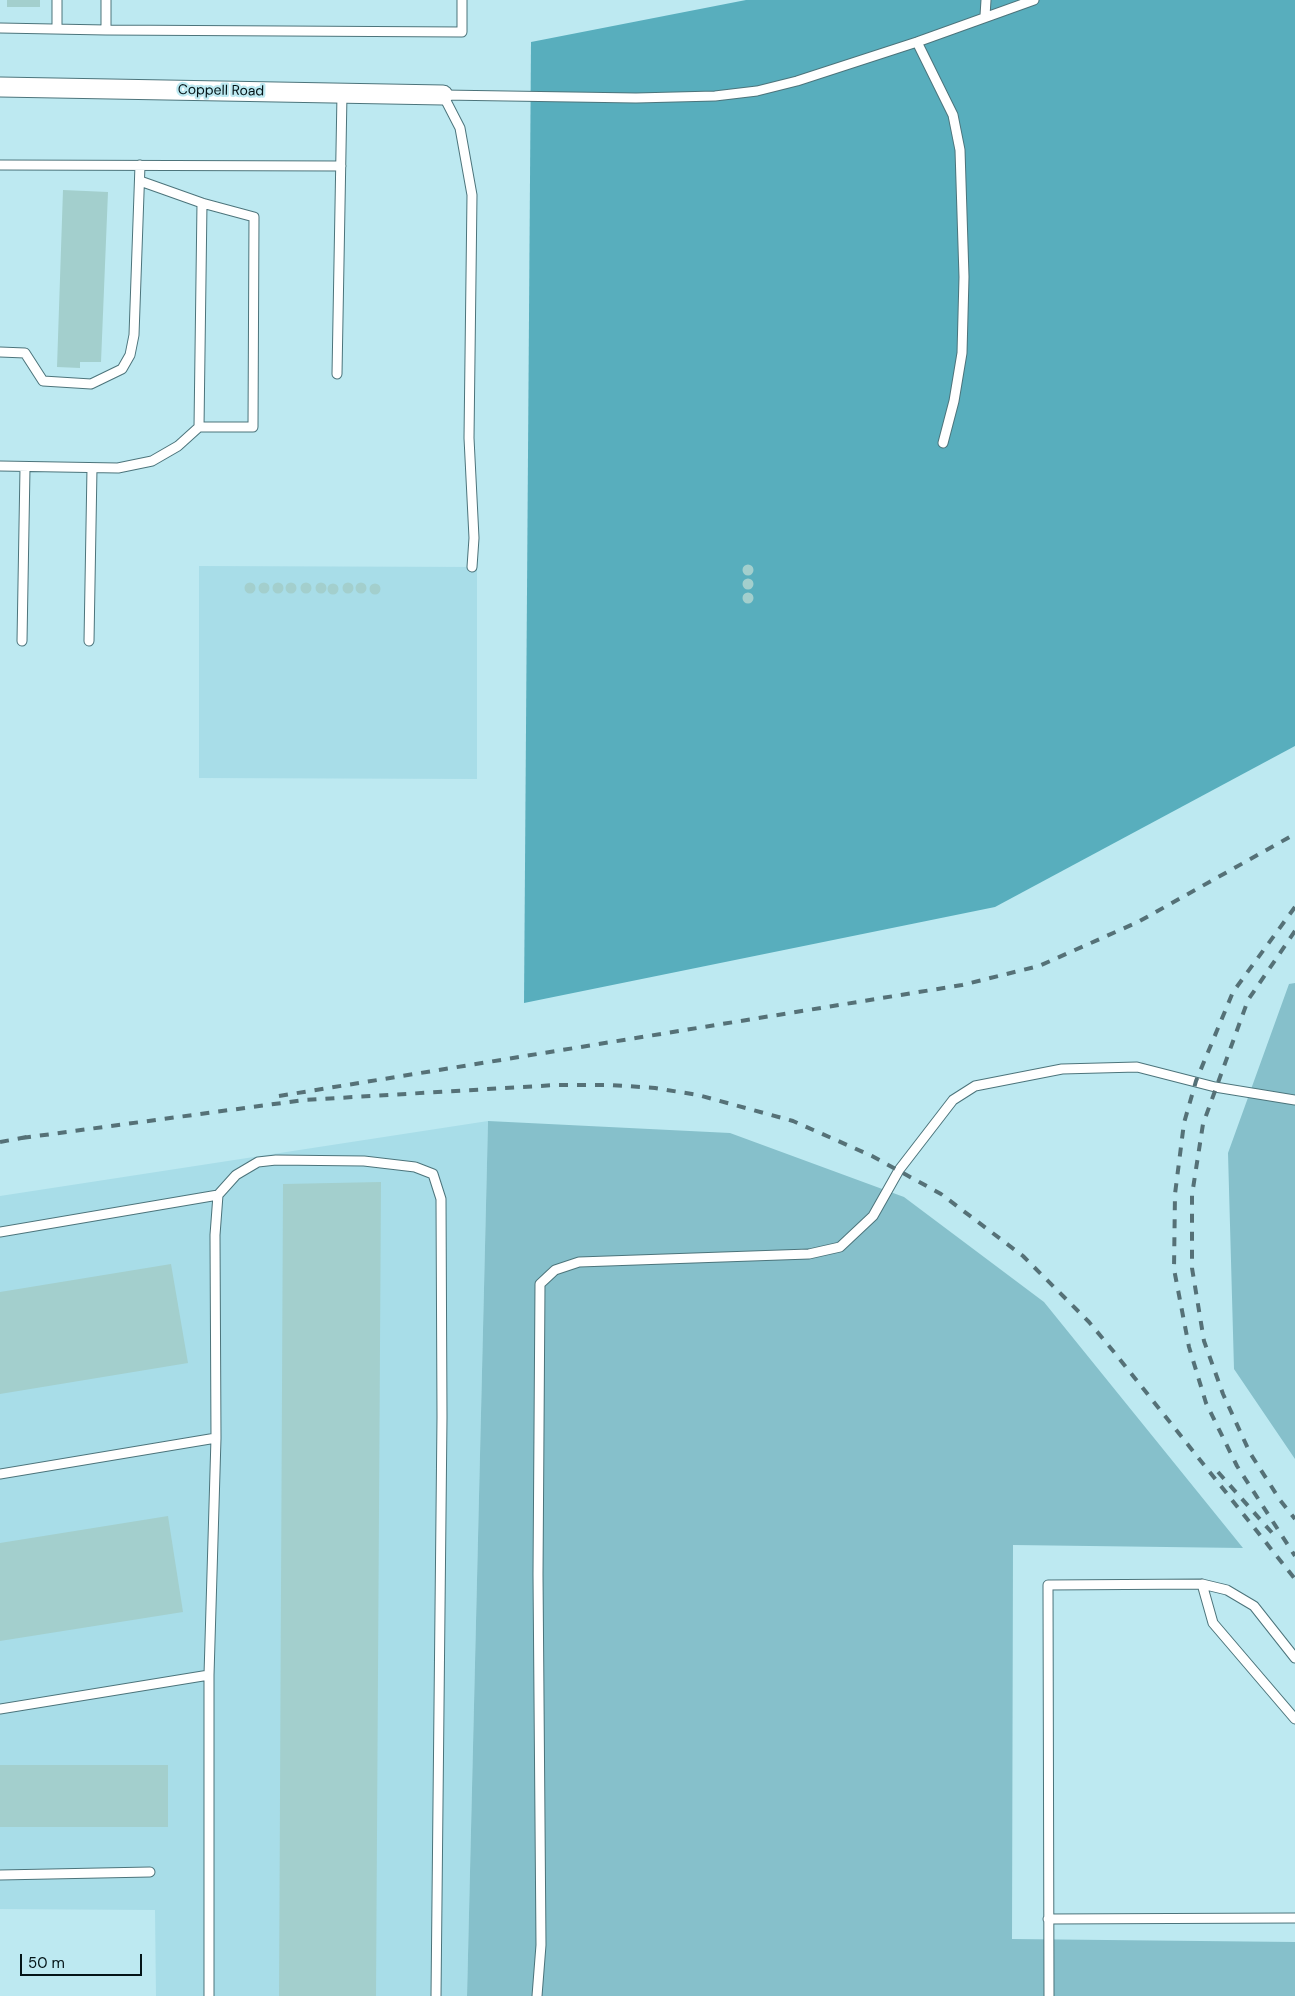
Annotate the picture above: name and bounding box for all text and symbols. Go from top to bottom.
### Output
street label: Coppell Road [178,82,264,100]
scale bar [22,1944,145,1976]
text: 50 m [28,1953,65,1973]

